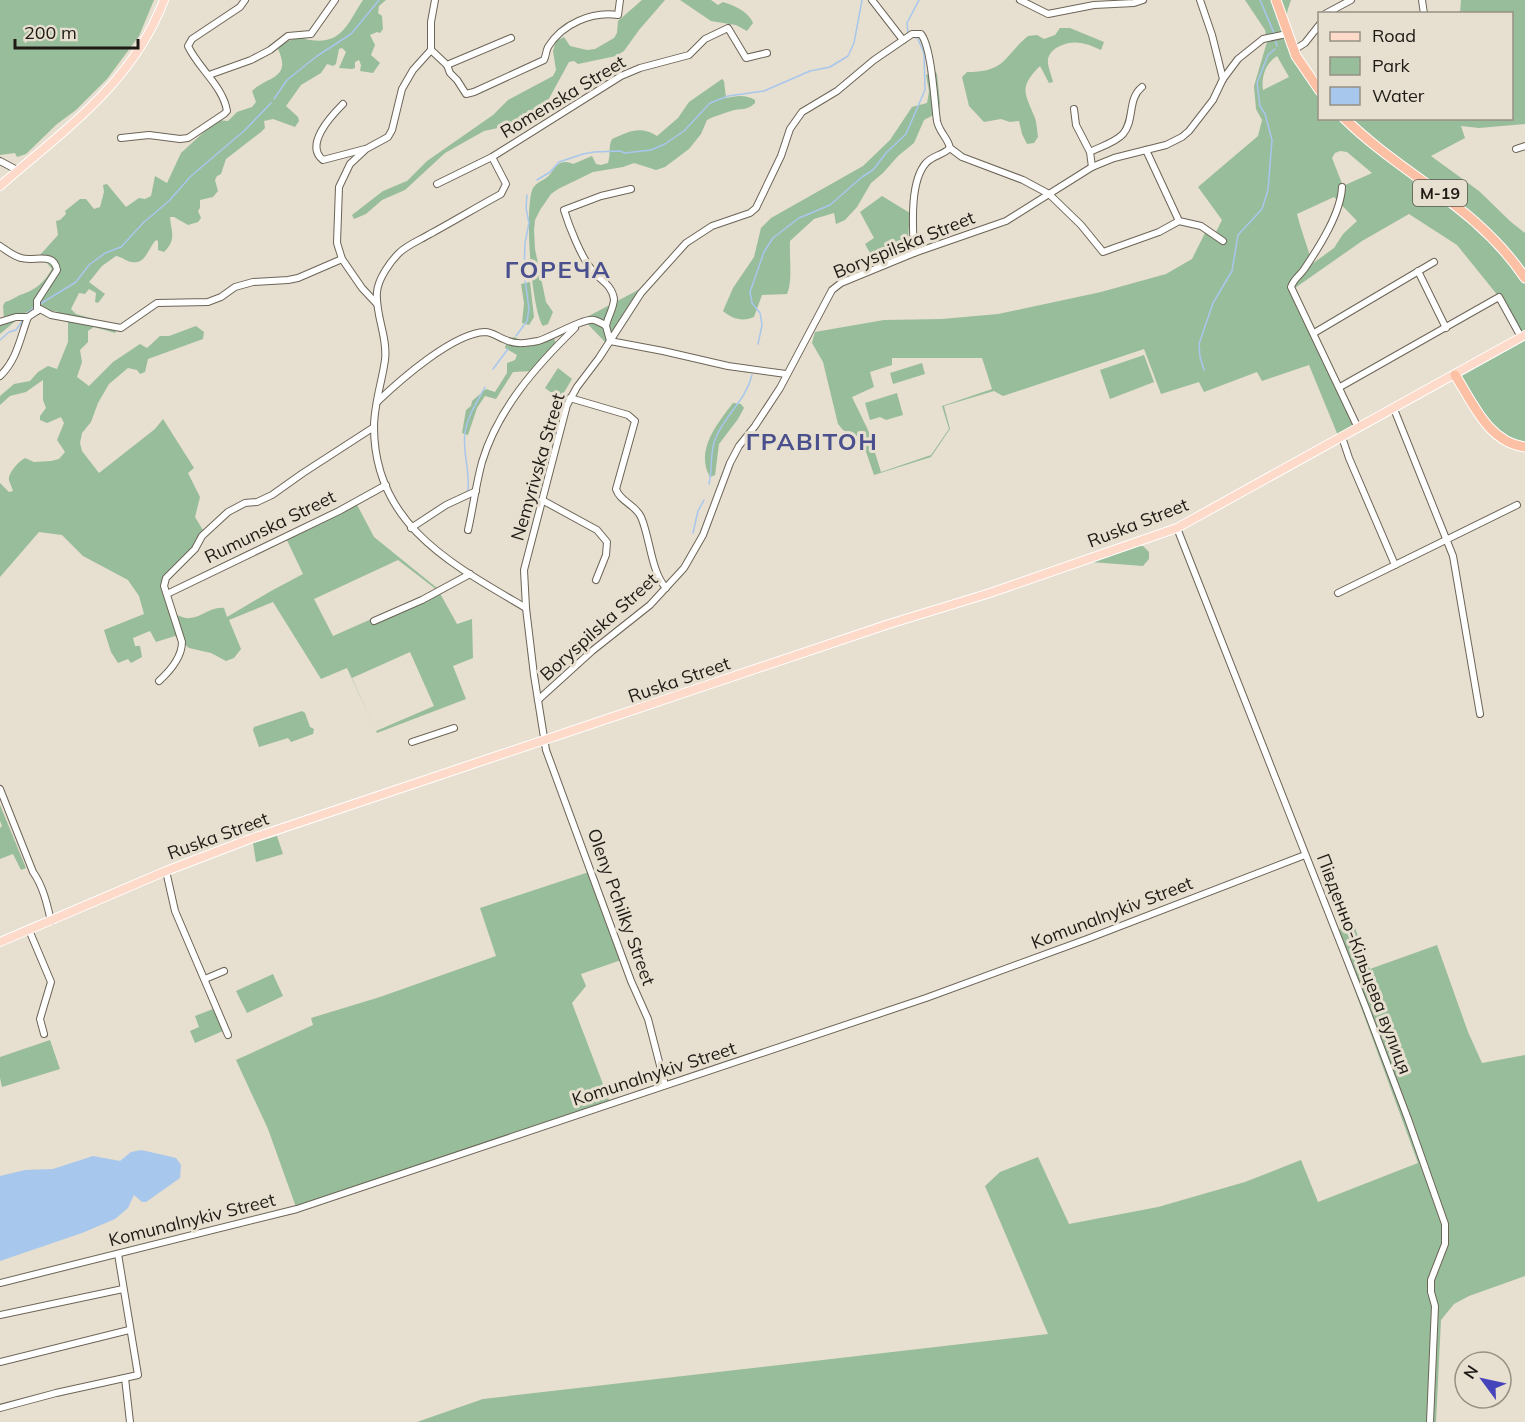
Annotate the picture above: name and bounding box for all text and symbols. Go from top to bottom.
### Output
scale bar [15,12,138,50]
legend [1318,12,1513,120]
text: 200 m [24,21,77,44]
text: Road [1372,24,1416,47]
street label: Romenska Street [496,50,630,143]
text: Park [1372,54,1411,77]
text: Water [1372,84,1425,107]
road number: М-19 [1413,180,1467,206]
street label: Boryspilska Street [830,206,978,283]
district label: ГОРЕЧА [505,254,611,284]
street label: Nemyrivska Street [506,391,570,543]
district label: ГРАВІТОН [746,426,878,456]
street label: Rumunska Street [200,485,339,568]
street label: Ruska Street [1084,493,1192,552]
street label: Boryspilska Street [535,568,662,686]
street label: Ruska Street [625,651,733,708]
street label: Ruska Street [164,807,272,865]
street label: Oleny Pchilky Street [582,825,661,988]
street label: Південно-Кільцева вулиця [1312,850,1417,1077]
street label: Komunalnykiv Street [1028,871,1196,954]
street label: Komunalnykiv Street [569,1036,739,1111]
street label: Komunalnykiv Street [106,1188,278,1251]
north arrow [1453,1350,1513,1410]
text: N [1459,1361,1482,1382]

